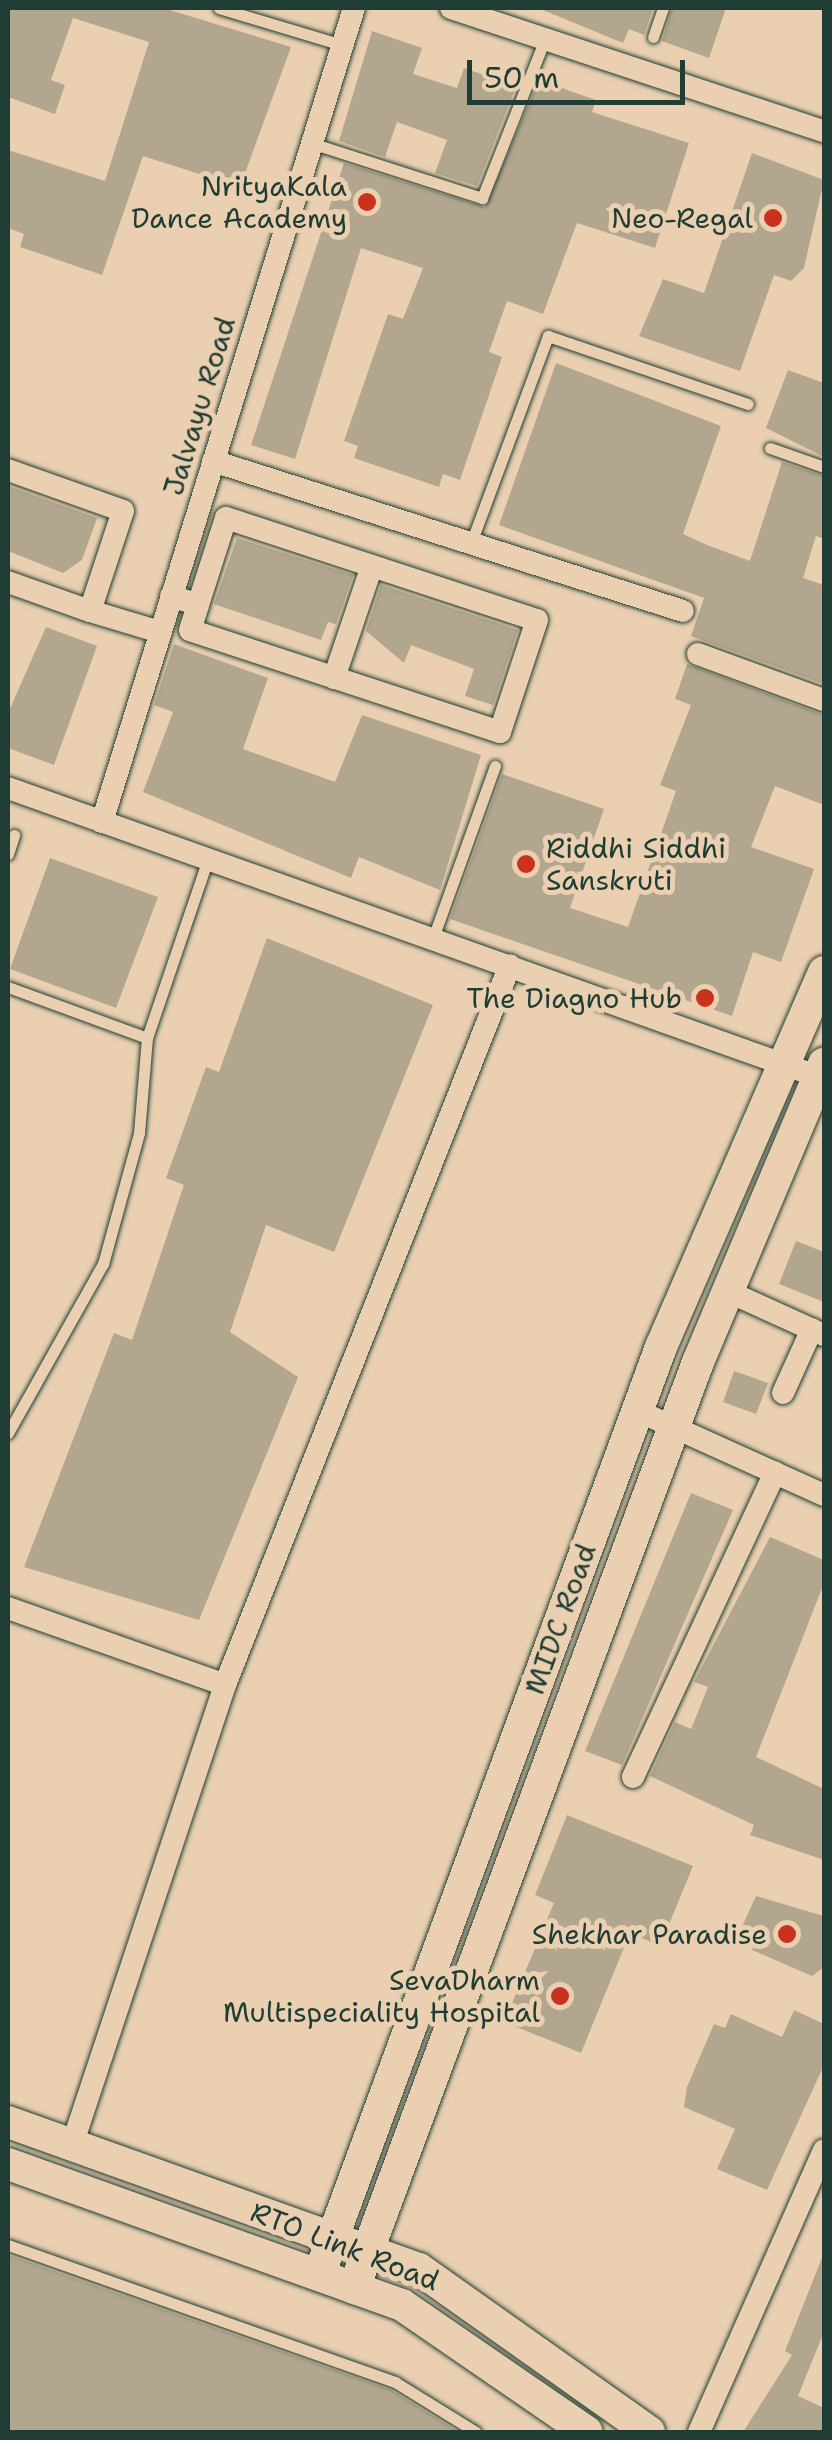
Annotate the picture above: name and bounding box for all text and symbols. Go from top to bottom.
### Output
scale bar [472,40,690,102]
text: 50 m [484,57,559,98]
place label: NrityaKala Dance Academy [131,169,347,235]
marker: NrityaKala Dance Academy [356,191,378,213]
place label: Neo-Regal [611,201,753,235]
marker: Neo-Regal [762,207,784,229]
street label: Jalvayu Road [156,313,242,499]
place label: Riddhi Siddhi Sanskruti [546,831,726,897]
marker: Riddhi Siddhi Sanskruti [515,853,537,875]
place label: The Diagno Hub [467,981,682,1015]
marker: The Diagno Hub [692,985,718,1011]
street label: MIDC Road [517,1539,603,1699]
place label: Shekhar Paradise [532,1917,767,1951]
marker: Shekhar Paradise [776,1923,798,1945]
place label: SevaDharm Multispeciality Hospital [223,1963,540,2029]
marker: SevaDharm Multispeciality Hospital [549,1985,571,2007]
street label: RTO Link Road [246,2195,444,2297]

